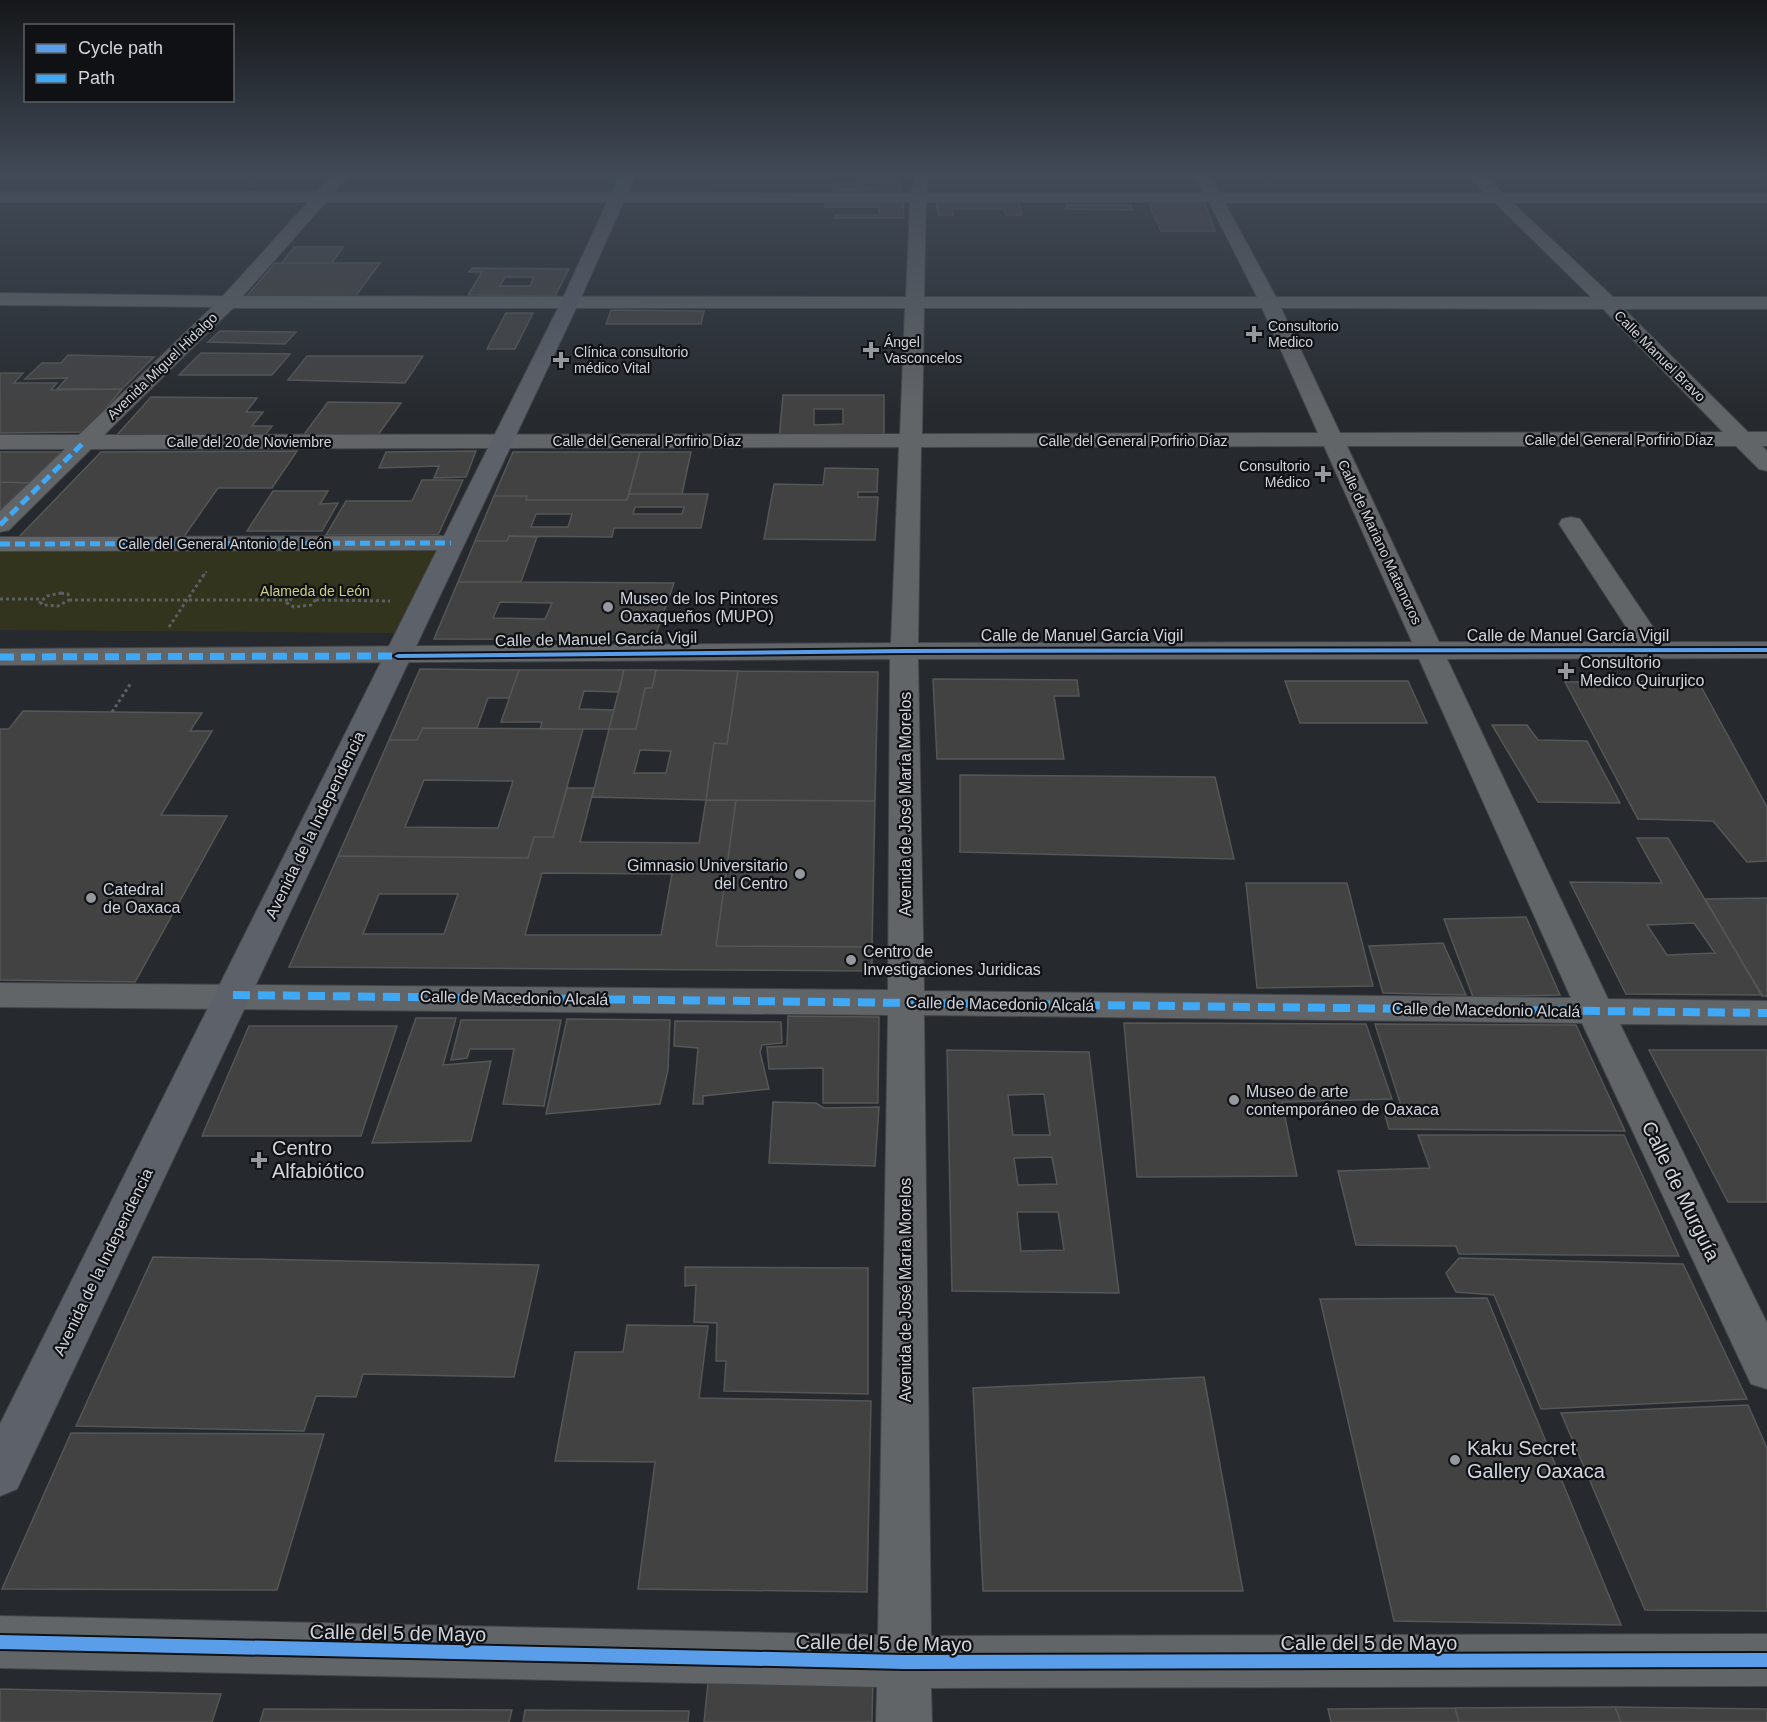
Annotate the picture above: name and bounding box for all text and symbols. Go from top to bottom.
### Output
legend [24,24,234,102]
text: Cycle path [78,38,163,58]
text: Path [78,68,115,88]
street label: Calle Manuel Bravo [1611,307,1709,405]
street label: Avenida Miguel Hidalgo [104,309,221,423]
place label: Consultorio Medico [1268,318,1339,350]
marker: Consultorio Medico [1245,325,1263,343]
place label: Ángel Vasconcelos [884,334,962,366]
marker: Ángel Vasconcelos [862,341,880,359]
place label: Clínica consultorio médico Vital [574,344,689,376]
marker: Clínica consultorio médico Vital [552,351,570,369]
street label: Calle del General Porfirio Díaz [1524,432,1714,448]
street label: Calle del General Porfirio Díaz [552,433,742,449]
street label: Calle del General Porfirio Díaz [1038,433,1228,449]
street label: Calle del 20 de Noviembre [167,434,332,450]
street label: Calle de Mariano Matamoros [1335,457,1425,627]
place label: Consultorio Médico [1239,458,1310,490]
marker: Consultorio Médico [1314,465,1332,483]
street label: Calle del General Antonio de León [118,536,332,552]
park label: Alameda de León [260,583,370,599]
place label: Museo de los Pintores Oaxaqueños (MUPO) [620,590,778,625]
marker: Museo de los Pintores Oaxaqueños (MUPO) [601,600,615,614]
street label: Calle de Manuel García Vigil [981,627,1183,644]
street label: Calle de Manuel García Vigil [1467,627,1669,644]
street label: Calle de Manuel García Vigil [495,629,697,649]
place label: Consultorio Medico Quirurjico [1580,654,1705,689]
marker: Consultorio Medico Quirurjico [1557,662,1575,680]
street label: Avenida de José María Morelos [897,692,914,916]
street label: Avenida de la Independencia [262,729,368,921]
place label: Gimnasio Universitario del Centro [627,857,788,892]
marker: Gimnasio Universitario del Centro [793,867,807,881]
place label: Catedral de Oaxaca [103,881,180,916]
marker: Catedral de Oaxaca [84,891,98,905]
place label: Centro de Investigaciones Juridicas [863,943,1041,978]
marker: Centro de Investigaciones Juridicas [844,953,858,967]
street label: Calle de Macedonio Alcalá [420,988,609,1008]
street label: Calle de Macedonio Alcalá [906,994,1095,1014]
street label: Calle de Macedonio Alcalá [1392,1000,1581,1020]
place label: Museo de arte contemporáneo de Oaxaca [1246,1083,1439,1118]
marker: Museo de arte contemporáneo de Oaxaca [1227,1093,1241,1107]
street label: Calle de Murguía [1638,1118,1725,1265]
place label: Centro Alfabiótico [272,1137,364,1182]
marker: Centro Alfabiótico [250,1151,268,1169]
street label: Avenida de la Independencia [50,1166,156,1358]
street label: Avenida de José María Morelos [897,1178,914,1402]
place label: Kaku Secret Gallery Oaxaca [1467,1437,1606,1482]
marker: Kaku Secret Gallery Oaxaca [1448,1453,1462,1467]
street label: Calle del 5 de Mayo [309,1620,487,1646]
street label: Calle del 5 de Mayo [795,1630,973,1656]
street label: Calle del 5 de Mayo [1281,1632,1457,1654]

